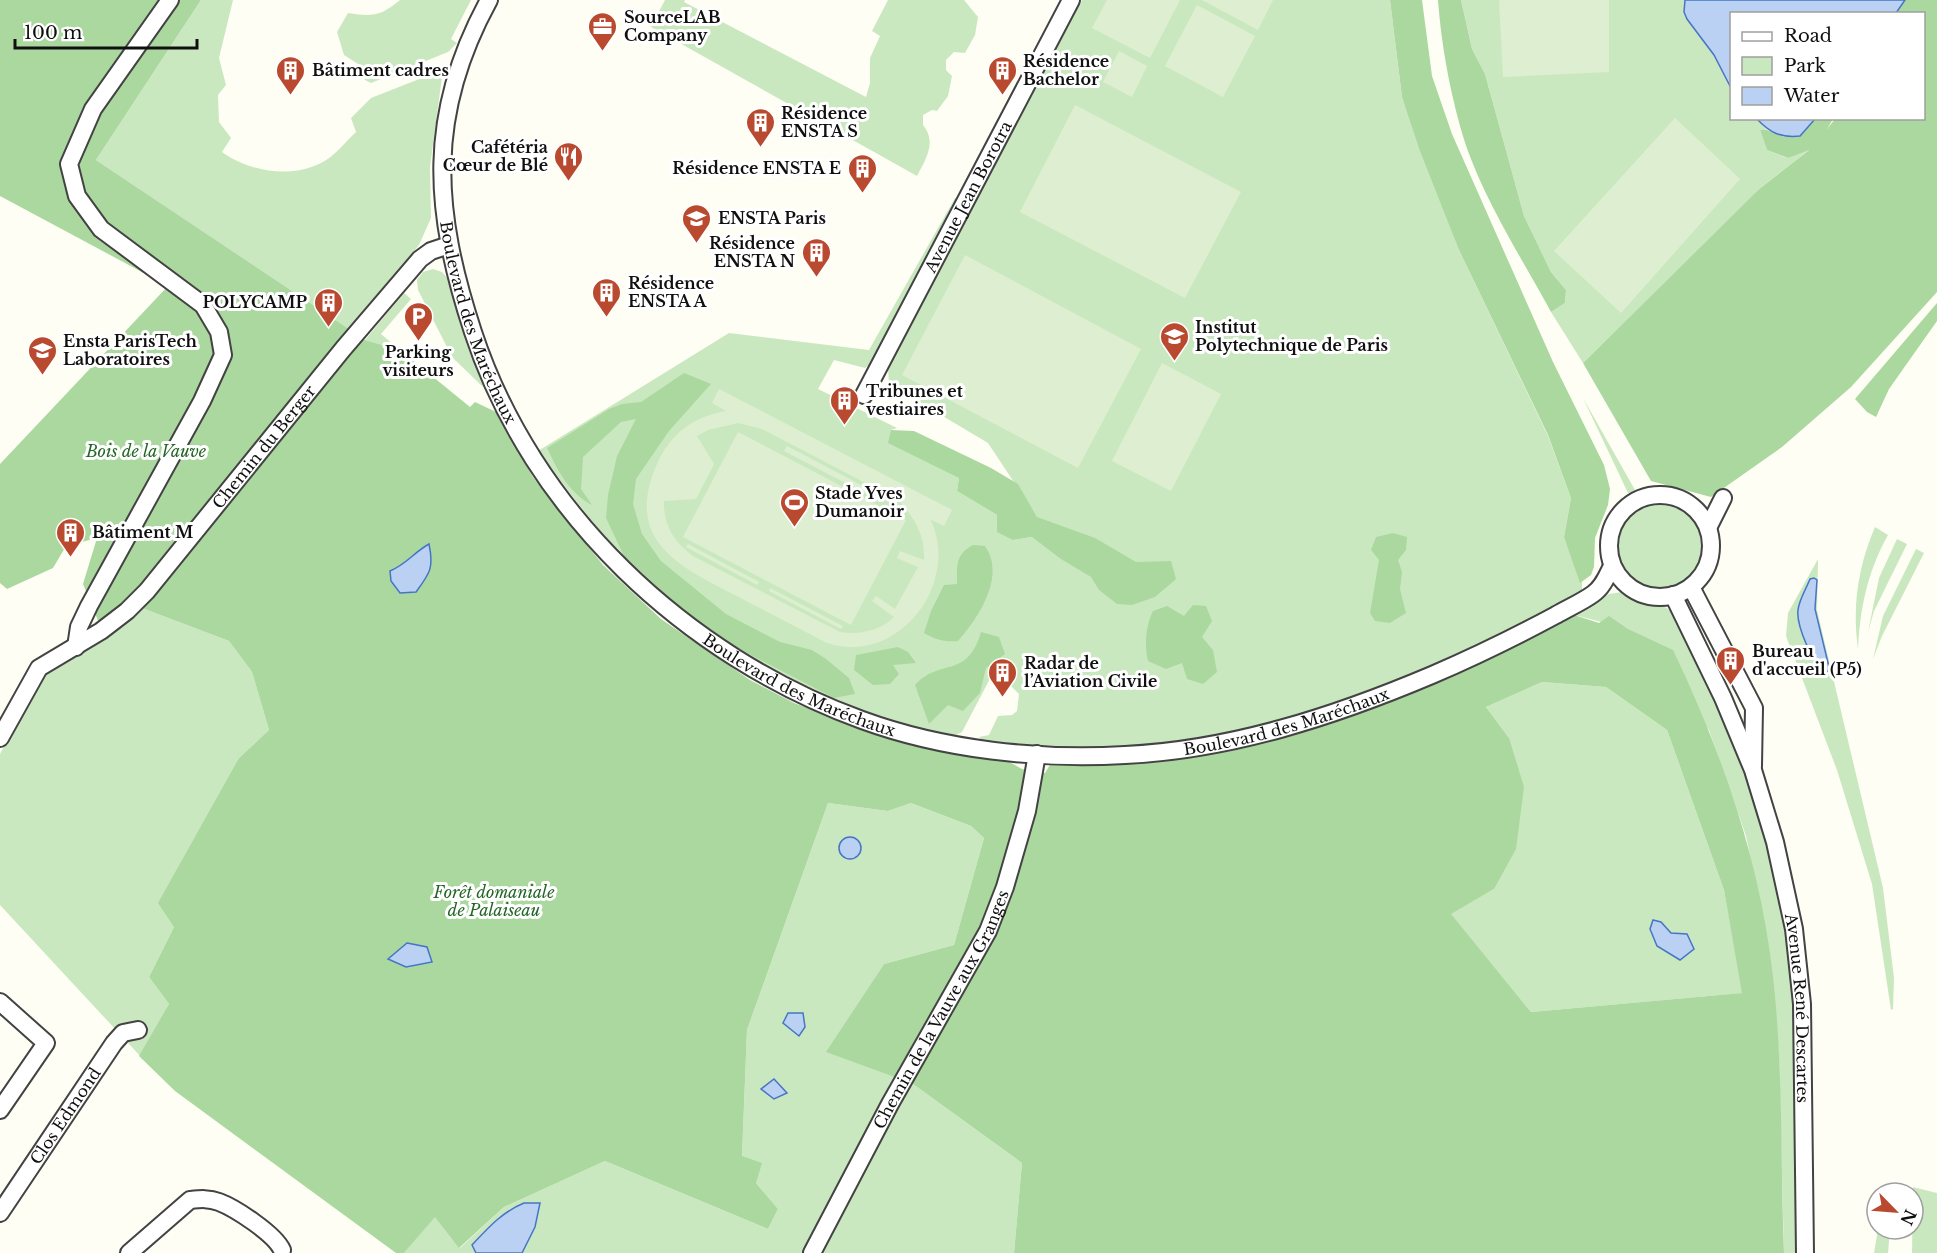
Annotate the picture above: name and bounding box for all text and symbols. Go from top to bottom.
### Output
place label: SourceLAB Company [624,7,721,45]
office icon: SourceLAB Company [587,10,619,52]
scale bar [15,12,196,50]
legend [1730,12,1925,120]
text: 100 m [24,22,82,44]
text: Road [1784,25,1832,47]
place label: Résidence Bachelor [1023,51,1109,89]
building icon: Bâtiment cadres [275,54,307,96]
building icon: Résidence Bachelor [986,54,1018,96]
text: Park [1784,55,1826,77]
place label: Bâtiment cadres [312,60,449,80]
text: Water [1783,85,1840,107]
place label: Résidence ENSTA S [781,103,867,141]
building icon: Résidence ENSTA S [744,106,776,148]
street label: Avenue Jean Borotra [920,117,1016,277]
place label: Cafétéria Cœur de Blé [443,137,548,175]
restaurant icon: Cafétéria Cœur de Blé [553,140,585,182]
building icon: Résidence ENSTA E [846,152,878,194]
place label: Résidence ENSTA E [672,158,841,178]
school or university icon: ENSTA Paris [681,202,713,244]
place label: ENSTA Paris [718,208,826,228]
street label: Boulevard des Maréchaux [436,220,521,427]
place label: Résidence ENSTA N [709,233,795,271]
building icon: Résidence ENSTA N [800,236,832,278]
place label: Résidence ENSTA A [628,273,714,311]
building icon: Résidence ENSTA A [591,276,623,318]
building icon: POLYCAMP [312,286,344,328]
place label: POLYCAMP [202,292,308,312]
parking icon: Parking visiteurs [402,300,434,342]
place label: Institut Polytechnique de Paris [1195,317,1388,355]
school or university icon: Institut Polytechnique de Paris [1158,320,1190,362]
place label: Ensta ParisTech Laboratoires [63,331,197,369]
school or university icon: Ensta ParisTech Laboratoires [26,334,58,376]
place label: Parking visiteurs [382,342,454,380]
street label: Chemin du Berger [208,381,320,512]
place label: Tribunes et vestiaires [866,381,964,419]
building icon: Tribunes et vestiaires [829,384,861,426]
park label: Bois de la Vauve [85,441,207,461]
place label: Stade Yves Dumanoir [815,483,904,521]
sports icon: Stade Yves Dumanoir [778,486,810,528]
building icon: Bâtiment M [55,516,87,558]
place label: Bâtiment M [92,522,193,542]
street label: Boulevard des Maréchaux [699,629,898,740]
place label: Bureau d'accueil (P5) [1752,641,1862,679]
building icon: Bureau d'accueil (P5) [1715,644,1747,686]
place label: Radar de l’Aviation Civile [1024,653,1157,691]
building icon: Radar de l’Aviation Civile [987,656,1019,698]
street label: Boulevard des Maréchaux [1182,683,1392,759]
park label: Forêt domaniale de Palaiseau [433,882,555,920]
street label: Chemin de la Vauve aux Granges [869,887,1013,1132]
street label: Avenue René Descartes [1781,910,1813,1103]
street label: Clos Edmond [26,1063,105,1168]
north arrow [1865,1181,1925,1241]
text: N [1896,1206,1921,1228]

